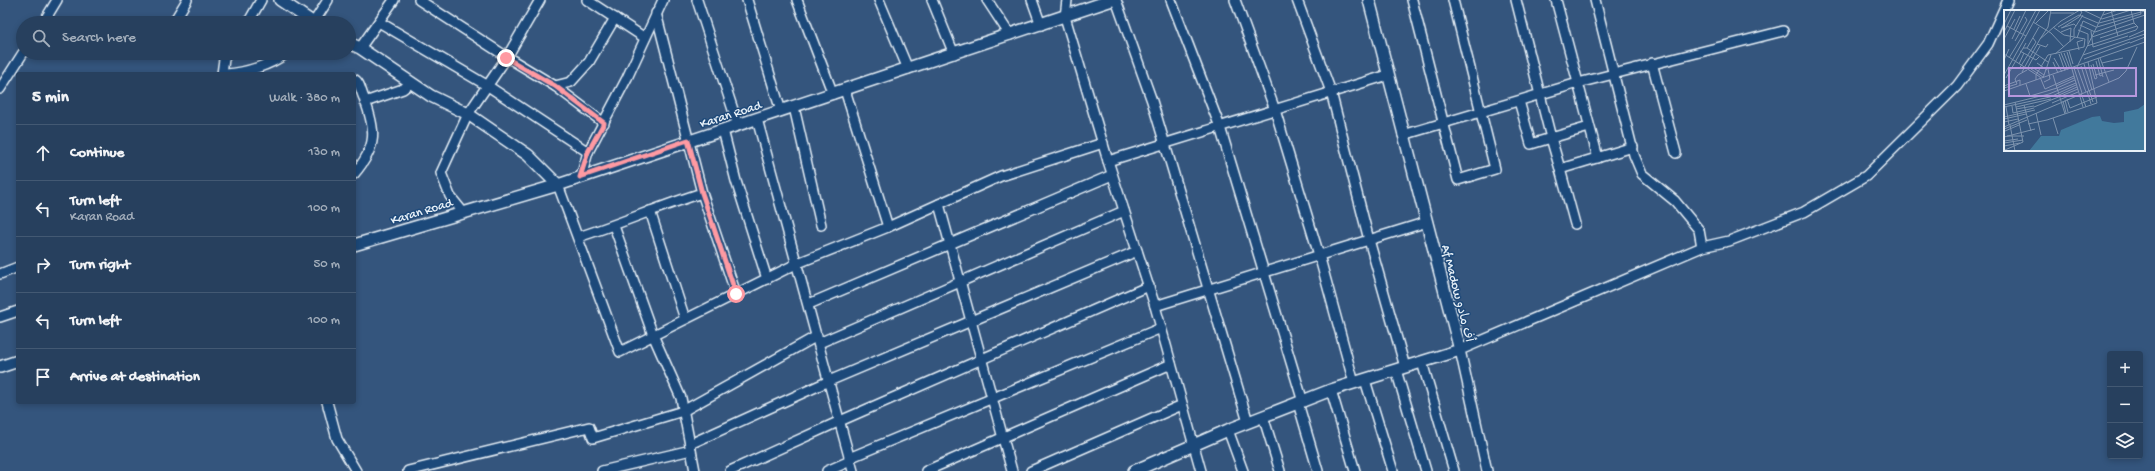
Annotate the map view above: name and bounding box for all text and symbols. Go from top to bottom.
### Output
inset map [2004,10,2145,151]
search box [16,16,356,60]
icon: search [30,27,52,49]
text: Search here [62,29,136,47]
route end [497,49,515,67]
text: 5 min [32,88,69,108]
text: Walk · 380 m [269,91,340,106]
street label: Karan Road [698,98,765,132]
icon: ahead [32,142,54,164]
text: Continue [70,144,124,162]
text: 130 m [308,145,340,160]
text: Turn left [70,192,121,210]
street label: Karan Road [389,195,456,229]
icon: left [32,198,54,220]
text: 100 m [308,201,340,216]
text: Karan Road [70,210,134,225]
street label: Af Madow أف مادو [1437,243,1478,345]
icon: right [32,254,54,276]
text: Turn right [70,256,130,274]
text: 50 m [313,257,340,272]
route start [727,285,745,303]
icon: left [32,310,54,332]
text: Turn left [70,312,121,330]
text: 100 m [308,313,340,328]
map controls [2107,351,2143,459]
button: + [2107,351,2143,387]
icon: arrive [32,366,54,388]
text: Arrive at destination [70,368,200,386]
button: − [2107,387,2143,423]
button: layers [2107,423,2143,459]

